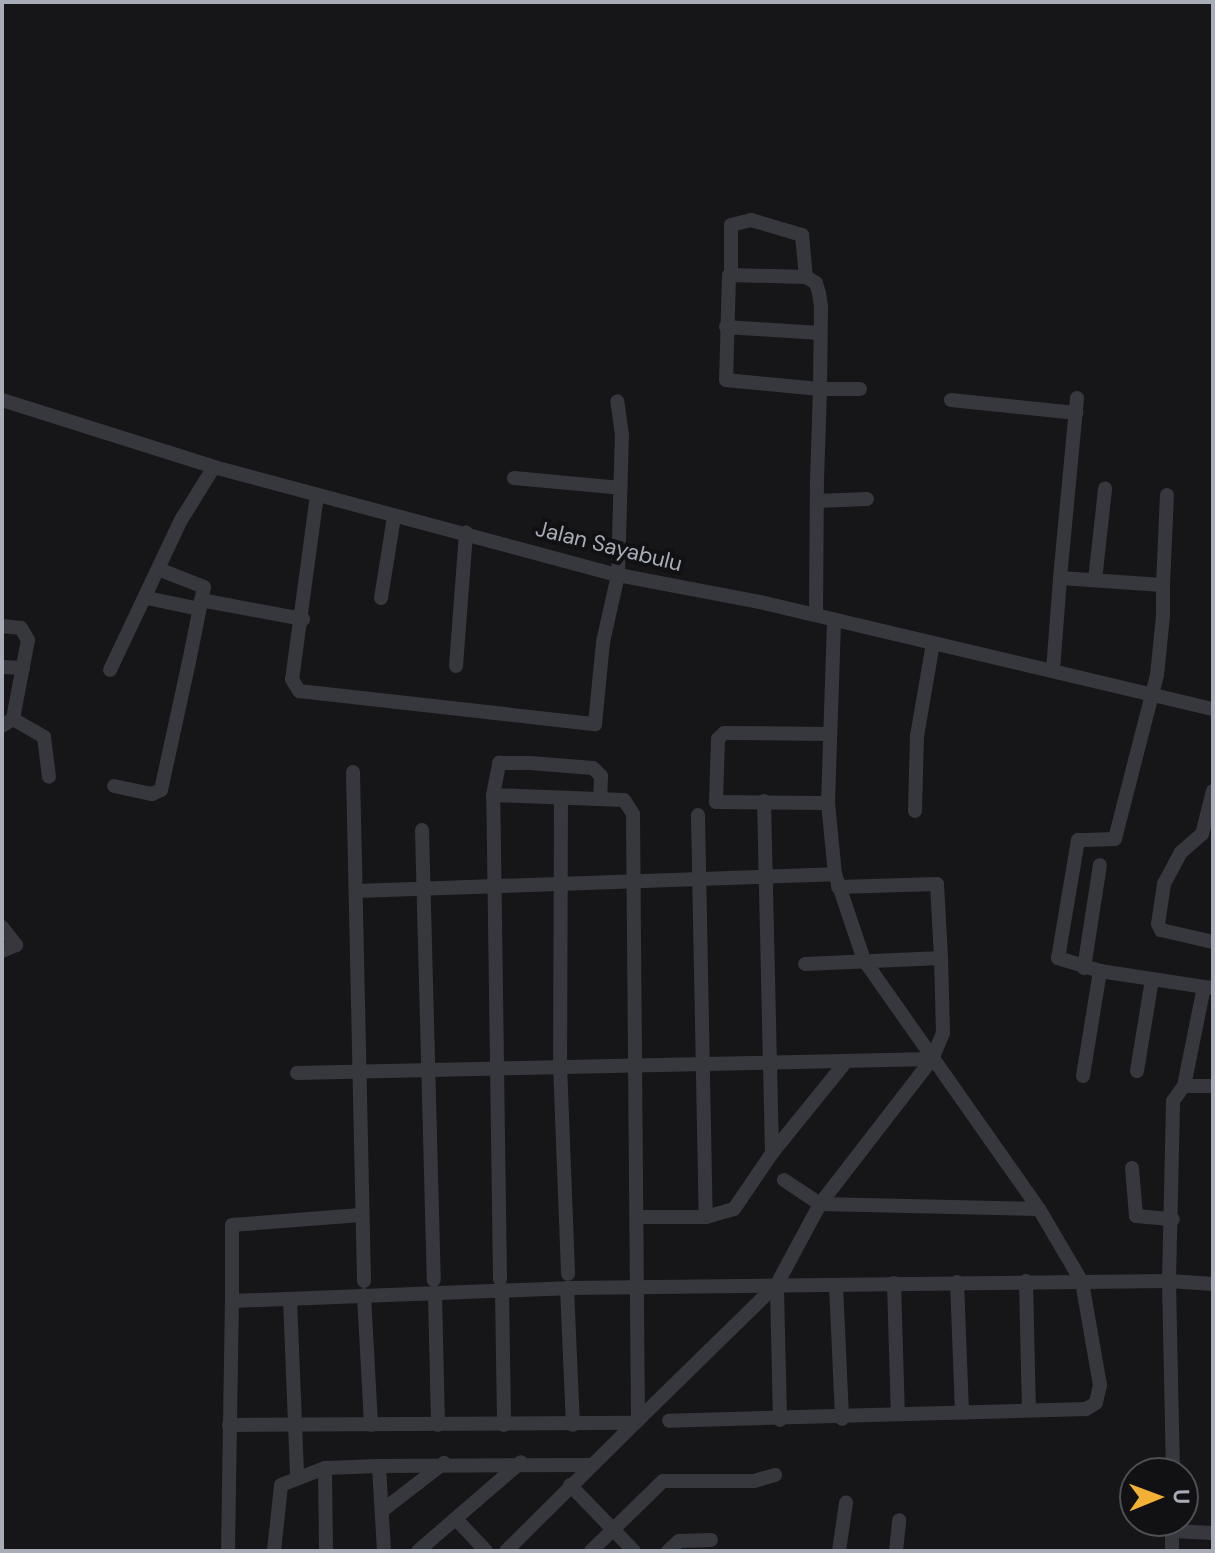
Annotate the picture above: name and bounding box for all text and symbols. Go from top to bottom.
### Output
street label: Jalan Sayabulu [533,515,685,577]
north arrow [1119,1457,1199,1537]
text: U [1167,1489,1196,1504]

